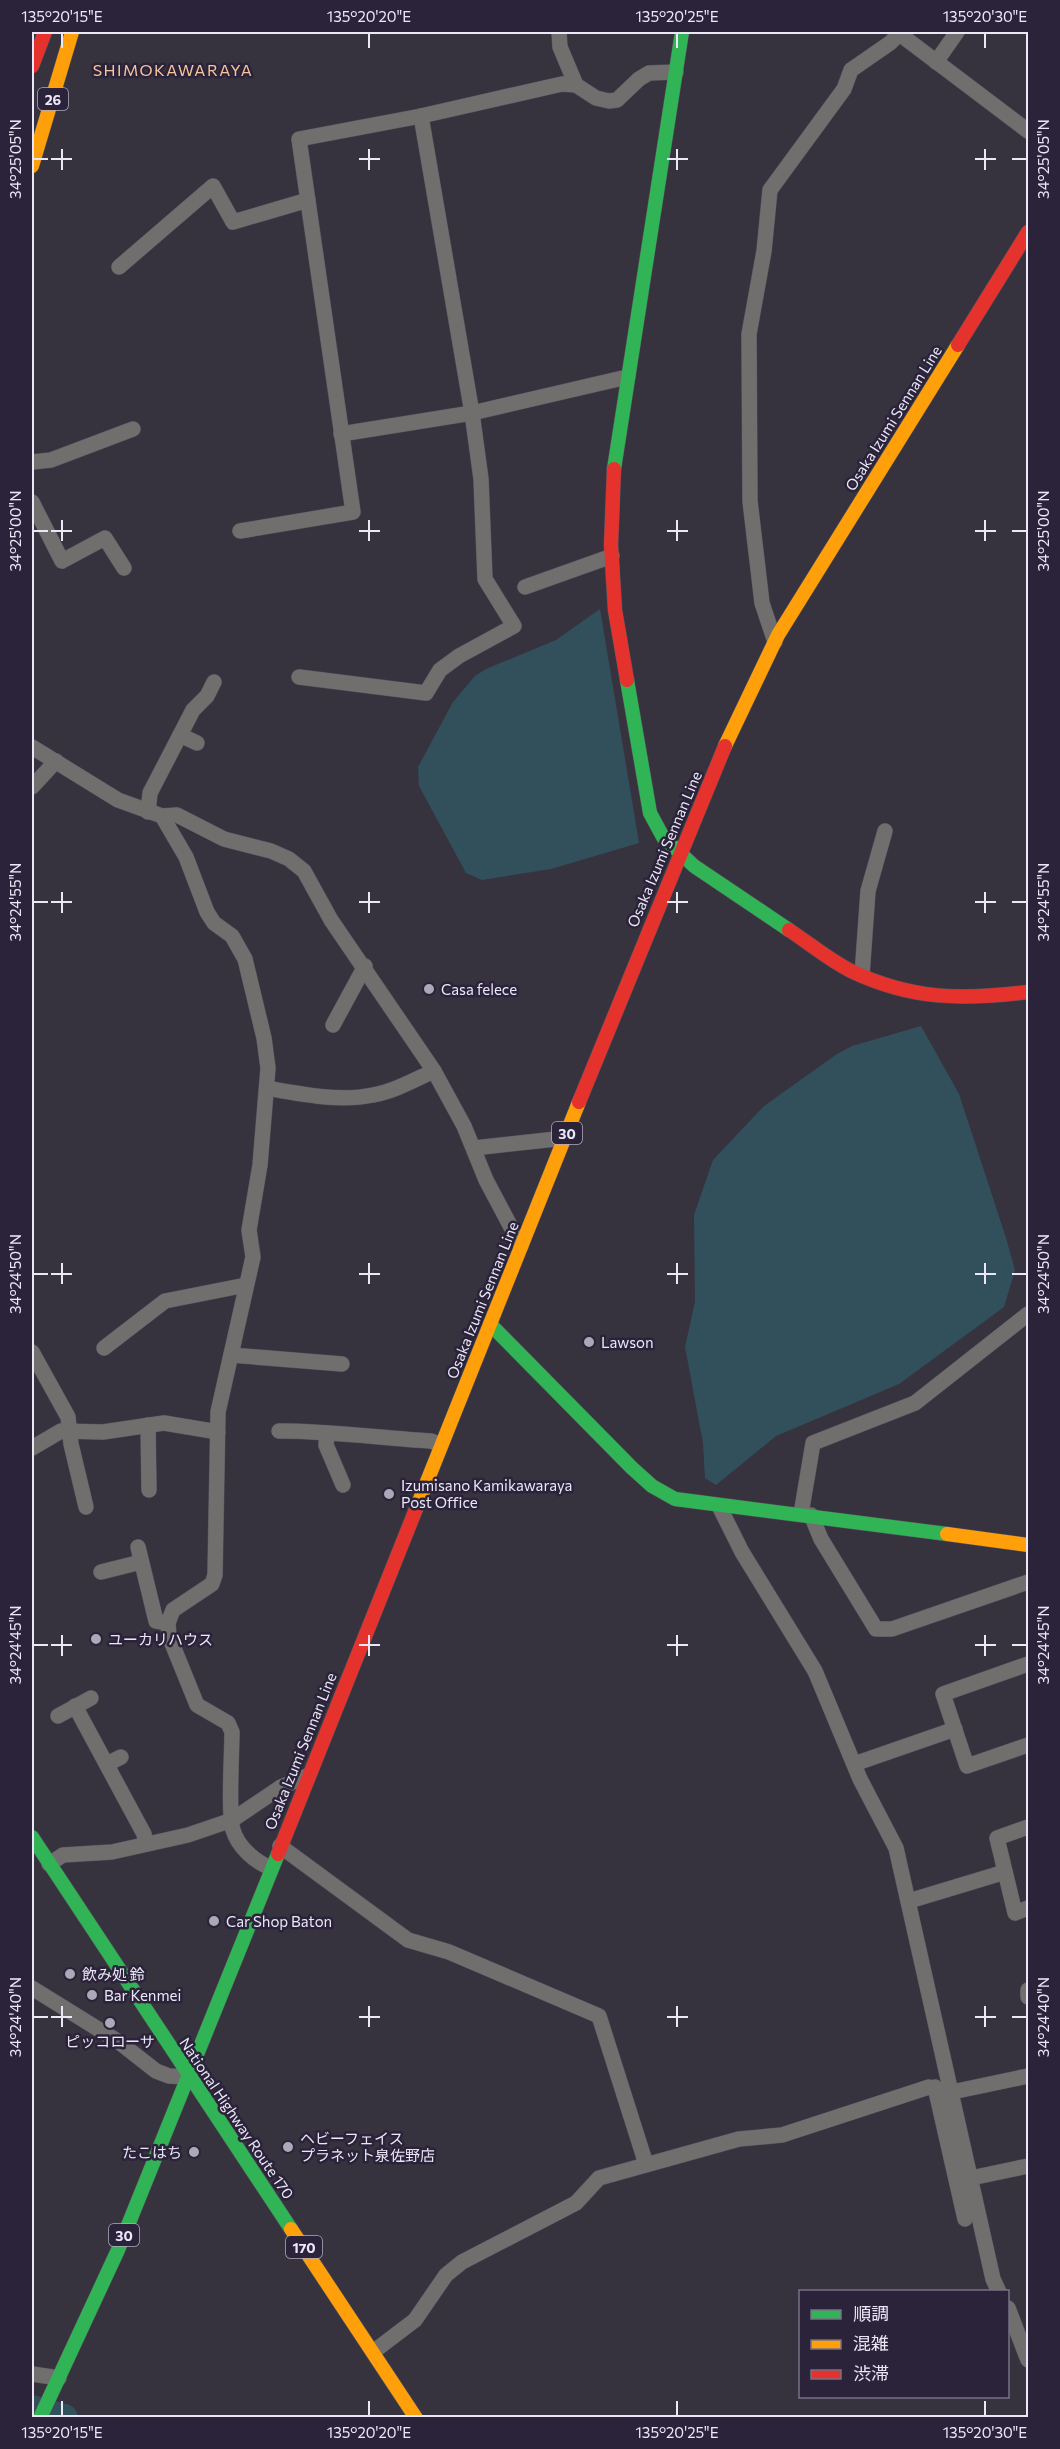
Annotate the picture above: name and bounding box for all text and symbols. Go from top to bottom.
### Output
text: 135°20'15"E [21,7,103,25]
text: 135°20'20"E [327,7,411,25]
text: 135°20'25"E [635,7,719,25]
text: 135°20'30"E [943,7,1027,25]
district label: SHIMOKAWARAYA [93,60,253,79]
road number: 26 [38,88,68,110]
text: 34°25'05"N [6,119,24,199]
text: 34°25'05"N [1034,119,1052,199]
street label: Osaka Izumi Sennan Line [841,342,945,494]
text: 34°25'00"N [6,490,24,572]
text: 34°25'00"N [1034,490,1052,572]
street label: Osaka Izumi Sennan Line [623,768,705,930]
text: 34°24'55"N [6,863,24,941]
text: 34°24'55"N [1034,863,1052,941]
place label: Casa felece [441,980,517,998]
marker: Casa felece [422,982,436,996]
road number: 30 [552,1122,582,1144]
street label: Osaka Izumi Sennan Line [442,1219,522,1381]
text: 34°24'50"N [6,1234,24,1314]
text: 34°24'50"N [1034,1234,1052,1314]
place label: Lawson [601,1333,654,1351]
marker: Lawson [582,1335,596,1349]
place label: Izumisano Kamikawaraya Post Office [401,1476,572,1511]
marker: Izumisano Kamikawaraya Post Office [382,1487,396,1501]
text: 34°24'45"N [6,1605,24,1685]
text: 34°24'45"N [1034,1605,1052,1685]
place label: ユーカリハウス [108,1630,213,1648]
marker: ユーカリハウス [89,1632,103,1646]
street label: Osaka Izumi Sennan Line [260,1670,340,1832]
place label: Car Shop Baton [226,1912,332,1930]
marker: Car Shop Baton [207,1914,221,1928]
place label: 飲み処 鈴 [82,1965,145,1983]
marker: 飲み処 鈴 [63,1967,77,1981]
text: 34°24'40"N [6,1977,24,2057]
text: 34°24'40"N [1034,1977,1052,2057]
place label: Bar Kenmei [104,1986,181,2004]
marker: Bar Kenmei [85,1988,99,2002]
marker: ピッコローサ [103,2016,117,2030]
place label: ピッコローサ [65,2032,155,2050]
street label: National Highway Route 170 [176,2034,298,2202]
place label: ヘビーフェイス プラネット泉佐野店 [300,2129,435,2164]
marker: ヘビーフェイス プラネット泉佐野店 [281,2140,295,2154]
place label: たこはち [122,2143,182,2161]
marker: たこはち [187,2145,201,2159]
road number: 30 [109,2224,139,2246]
road number: 170 [286,2236,322,2258]
legend [799,2290,1009,2398]
text: 順調 [853,2302,889,2324]
text: 混雑 [853,2332,889,2354]
text: 渋滞 [853,2362,889,2384]
text: 135°20'15"E [21,2423,103,2441]
text: 135°20'20"E [327,2423,411,2441]
text: 135°20'25"E [635,2423,719,2441]
text: 135°20'30"E [943,2423,1027,2441]

